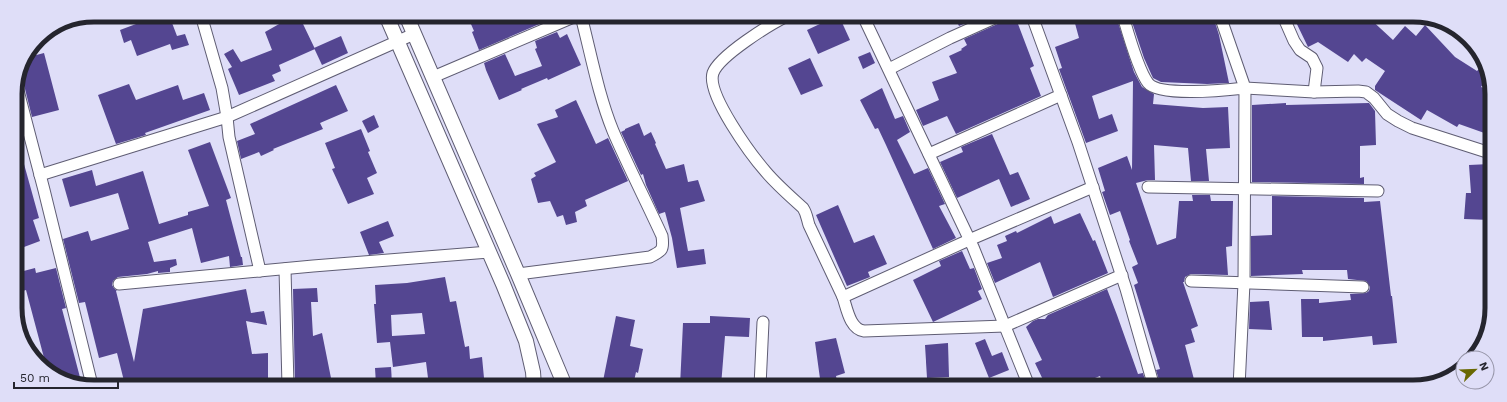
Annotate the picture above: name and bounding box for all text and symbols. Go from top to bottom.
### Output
north arrow [1455,350,1495,390]
text: N [1476,360,1491,373]
scale bar [14,364,118,390]
text: 50 m [20,371,50,385]

